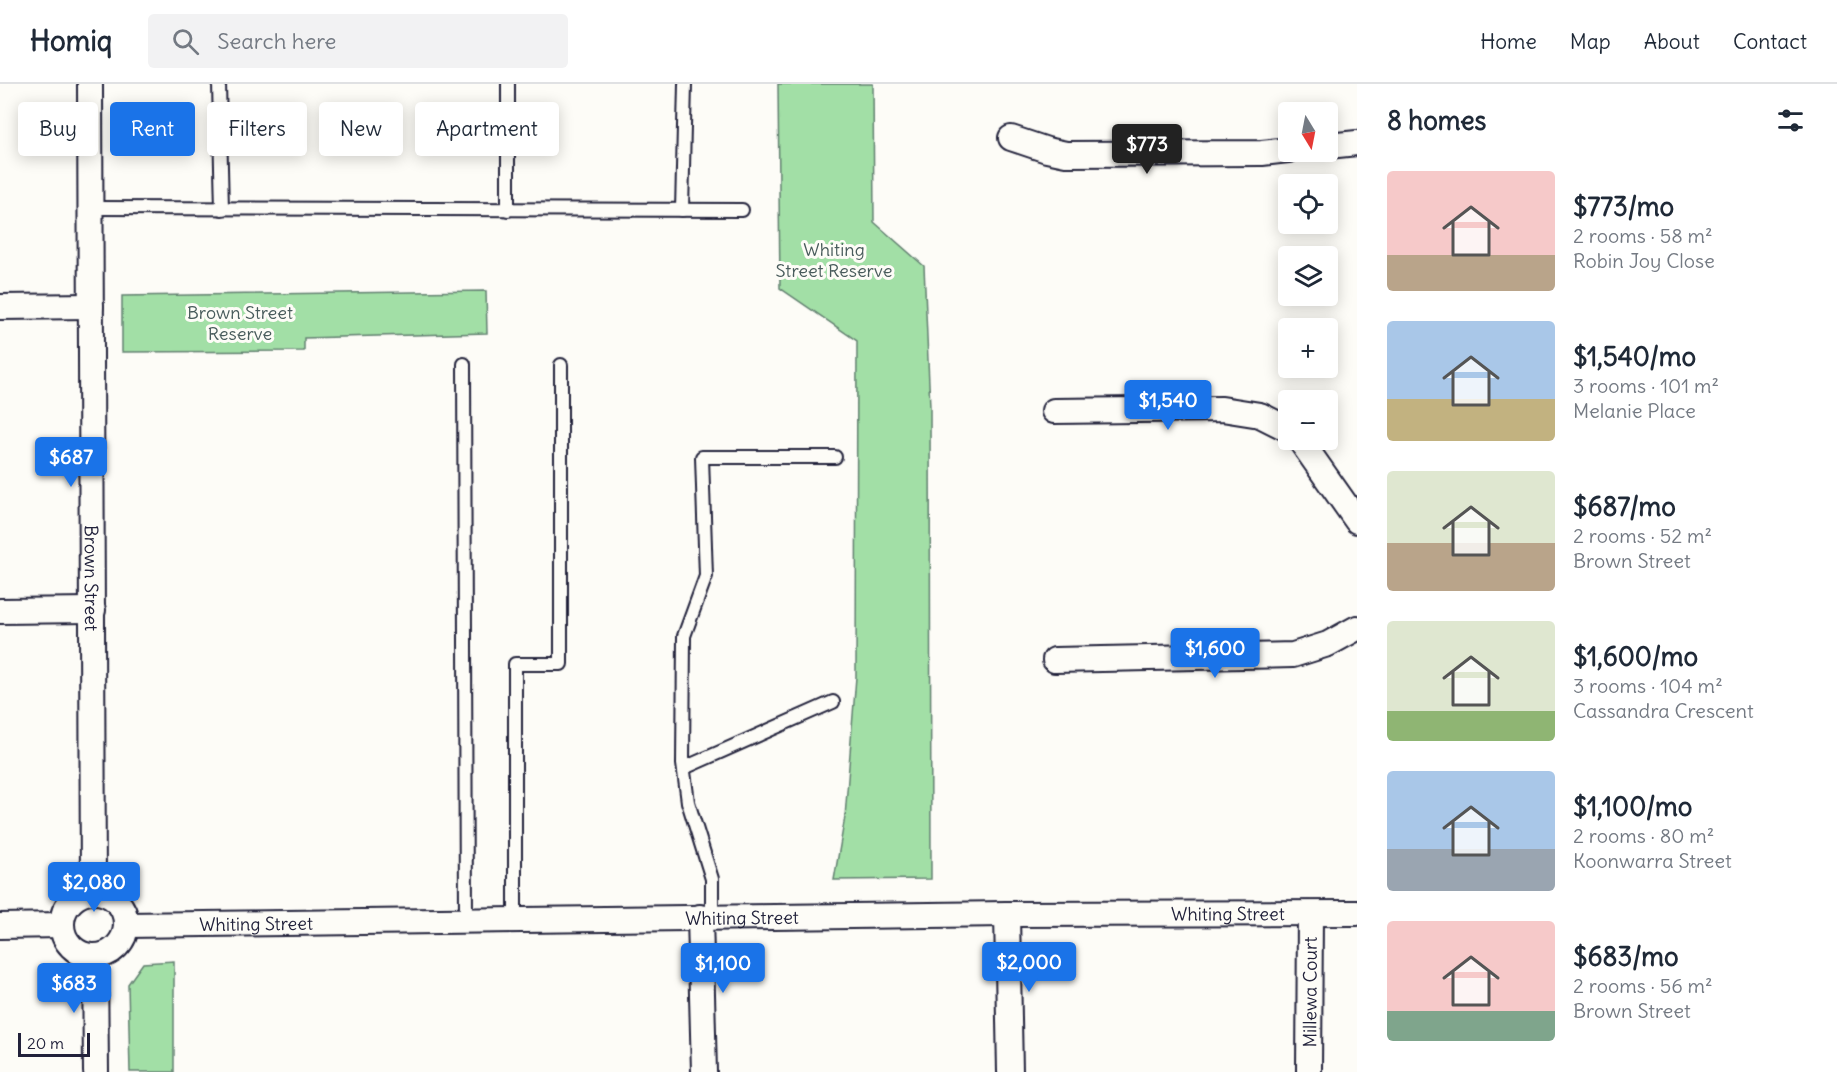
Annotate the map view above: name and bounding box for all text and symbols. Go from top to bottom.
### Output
search box [148,14,568,68]
text: Homiq [30,23,112,59]
icon: search [169,25,202,58]
text: Search here [217,27,336,55]
text: Home [1480,28,1537,55]
text: Map [1570,28,1611,55]
text: About [1644,28,1700,55]
text: Contact [1733,28,1807,55]
chip: Buy [18,102,98,156]
chip: Rent [110,102,195,156]
chip: Filters [207,102,307,156]
chip: New [319,102,403,156]
chip: Apartment [415,102,559,156]
north arrow [1278,102,1338,162]
map controls [1278,102,1338,450]
text: 8 homes [1387,104,1486,137]
icon: filters [1774,104,1807,137]
pin: $773 [1111,124,1183,175]
text: $773 [1126,131,1168,156]
button: locate [1278,174,1338,234]
text: $773/mo [1573,190,1674,223]
icon: home [1435,195,1507,267]
text: 2 rooms · 58 m² [1573,223,1713,248]
park label: Whiting Street Reserve [776,238,892,282]
button: layers [1278,246,1338,306]
text: Robin Joy Close [1573,248,1715,273]
park label: Brown Street Reserve [187,301,293,345]
button: + [1278,318,1338,378]
text: $1,540/mo [1573,340,1696,373]
icon: home [1435,345,1507,417]
text: 3 rooms · 101 m² [1573,373,1719,398]
pin: $1,540 [1119,380,1217,431]
text: $1,540 [1138,387,1198,412]
button: − [1278,390,1338,450]
text: Melanie Place [1573,398,1696,423]
pin: $687 [35,437,107,488]
text: $687 [49,444,93,469]
text: $687/mo [1573,490,1676,523]
icon: home [1435,495,1507,567]
text: 2 rooms · 52 m² [1573,523,1712,548]
street label: Brown Street [80,525,104,631]
text: Brown Street [1573,548,1691,573]
pin: $1,600 [1166,628,1264,679]
text: $1,600 [1185,635,1245,660]
text: $1,600/mo [1573,640,1698,673]
icon: home [1435,645,1507,717]
text: 3 rooms · 104 m² [1573,673,1723,698]
text: Cassandra Crescent [1573,698,1754,723]
text: $1,100/mo [1573,790,1692,823]
icon: home [1435,795,1507,867]
text: 2 rooms · 80 m² [1573,823,1714,848]
text: Koonwarra Street [1573,848,1732,873]
pin: $2,080 [45,862,143,913]
text: $2,080 [62,869,126,894]
street label: Whiting Street [1171,902,1285,925]
street label: Whiting Street [685,905,799,930]
street label: Whiting Street [199,911,313,936]
street label: Millewa Court [1298,937,1321,1048]
text: $683/mo [1573,940,1679,973]
pin: $2,000 [980,942,1078,993]
pin: $1,100 [674,943,772,994]
icon: home [1435,945,1507,1017]
text: $2,000 [996,949,1062,974]
text: $1,100 [695,950,751,975]
pin: $683 [38,963,110,1014]
text: $683 [51,970,97,995]
text: 2 rooms · 56 m² [1573,973,1713,998]
text: Brown Street [1573,998,1691,1023]
scale bar [18,1030,90,1058]
text: 20 m [27,1033,64,1053]

